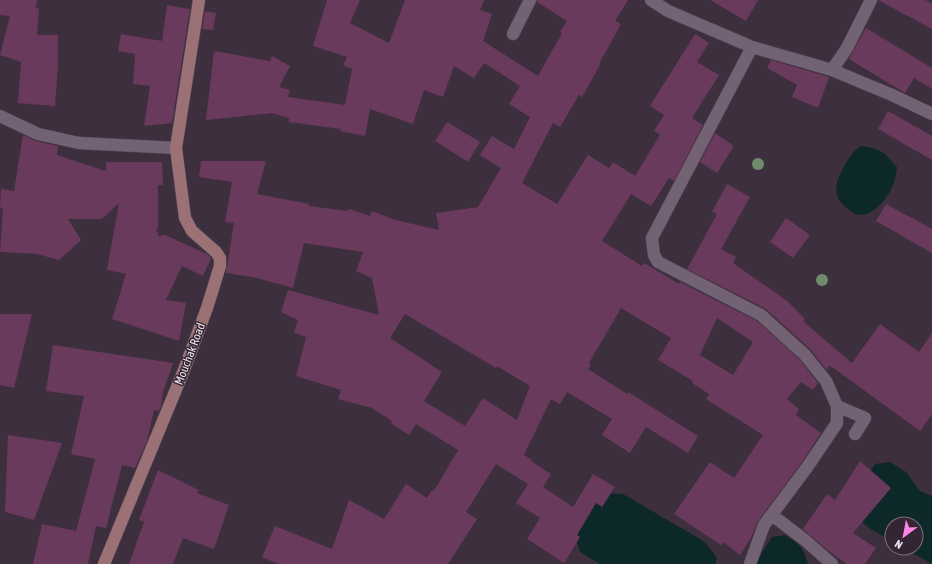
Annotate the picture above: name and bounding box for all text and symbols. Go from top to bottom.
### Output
street label: Mouchak Road [172,321,208,387]
north arrow [884,516,924,556]
text: N [893,538,905,551]

